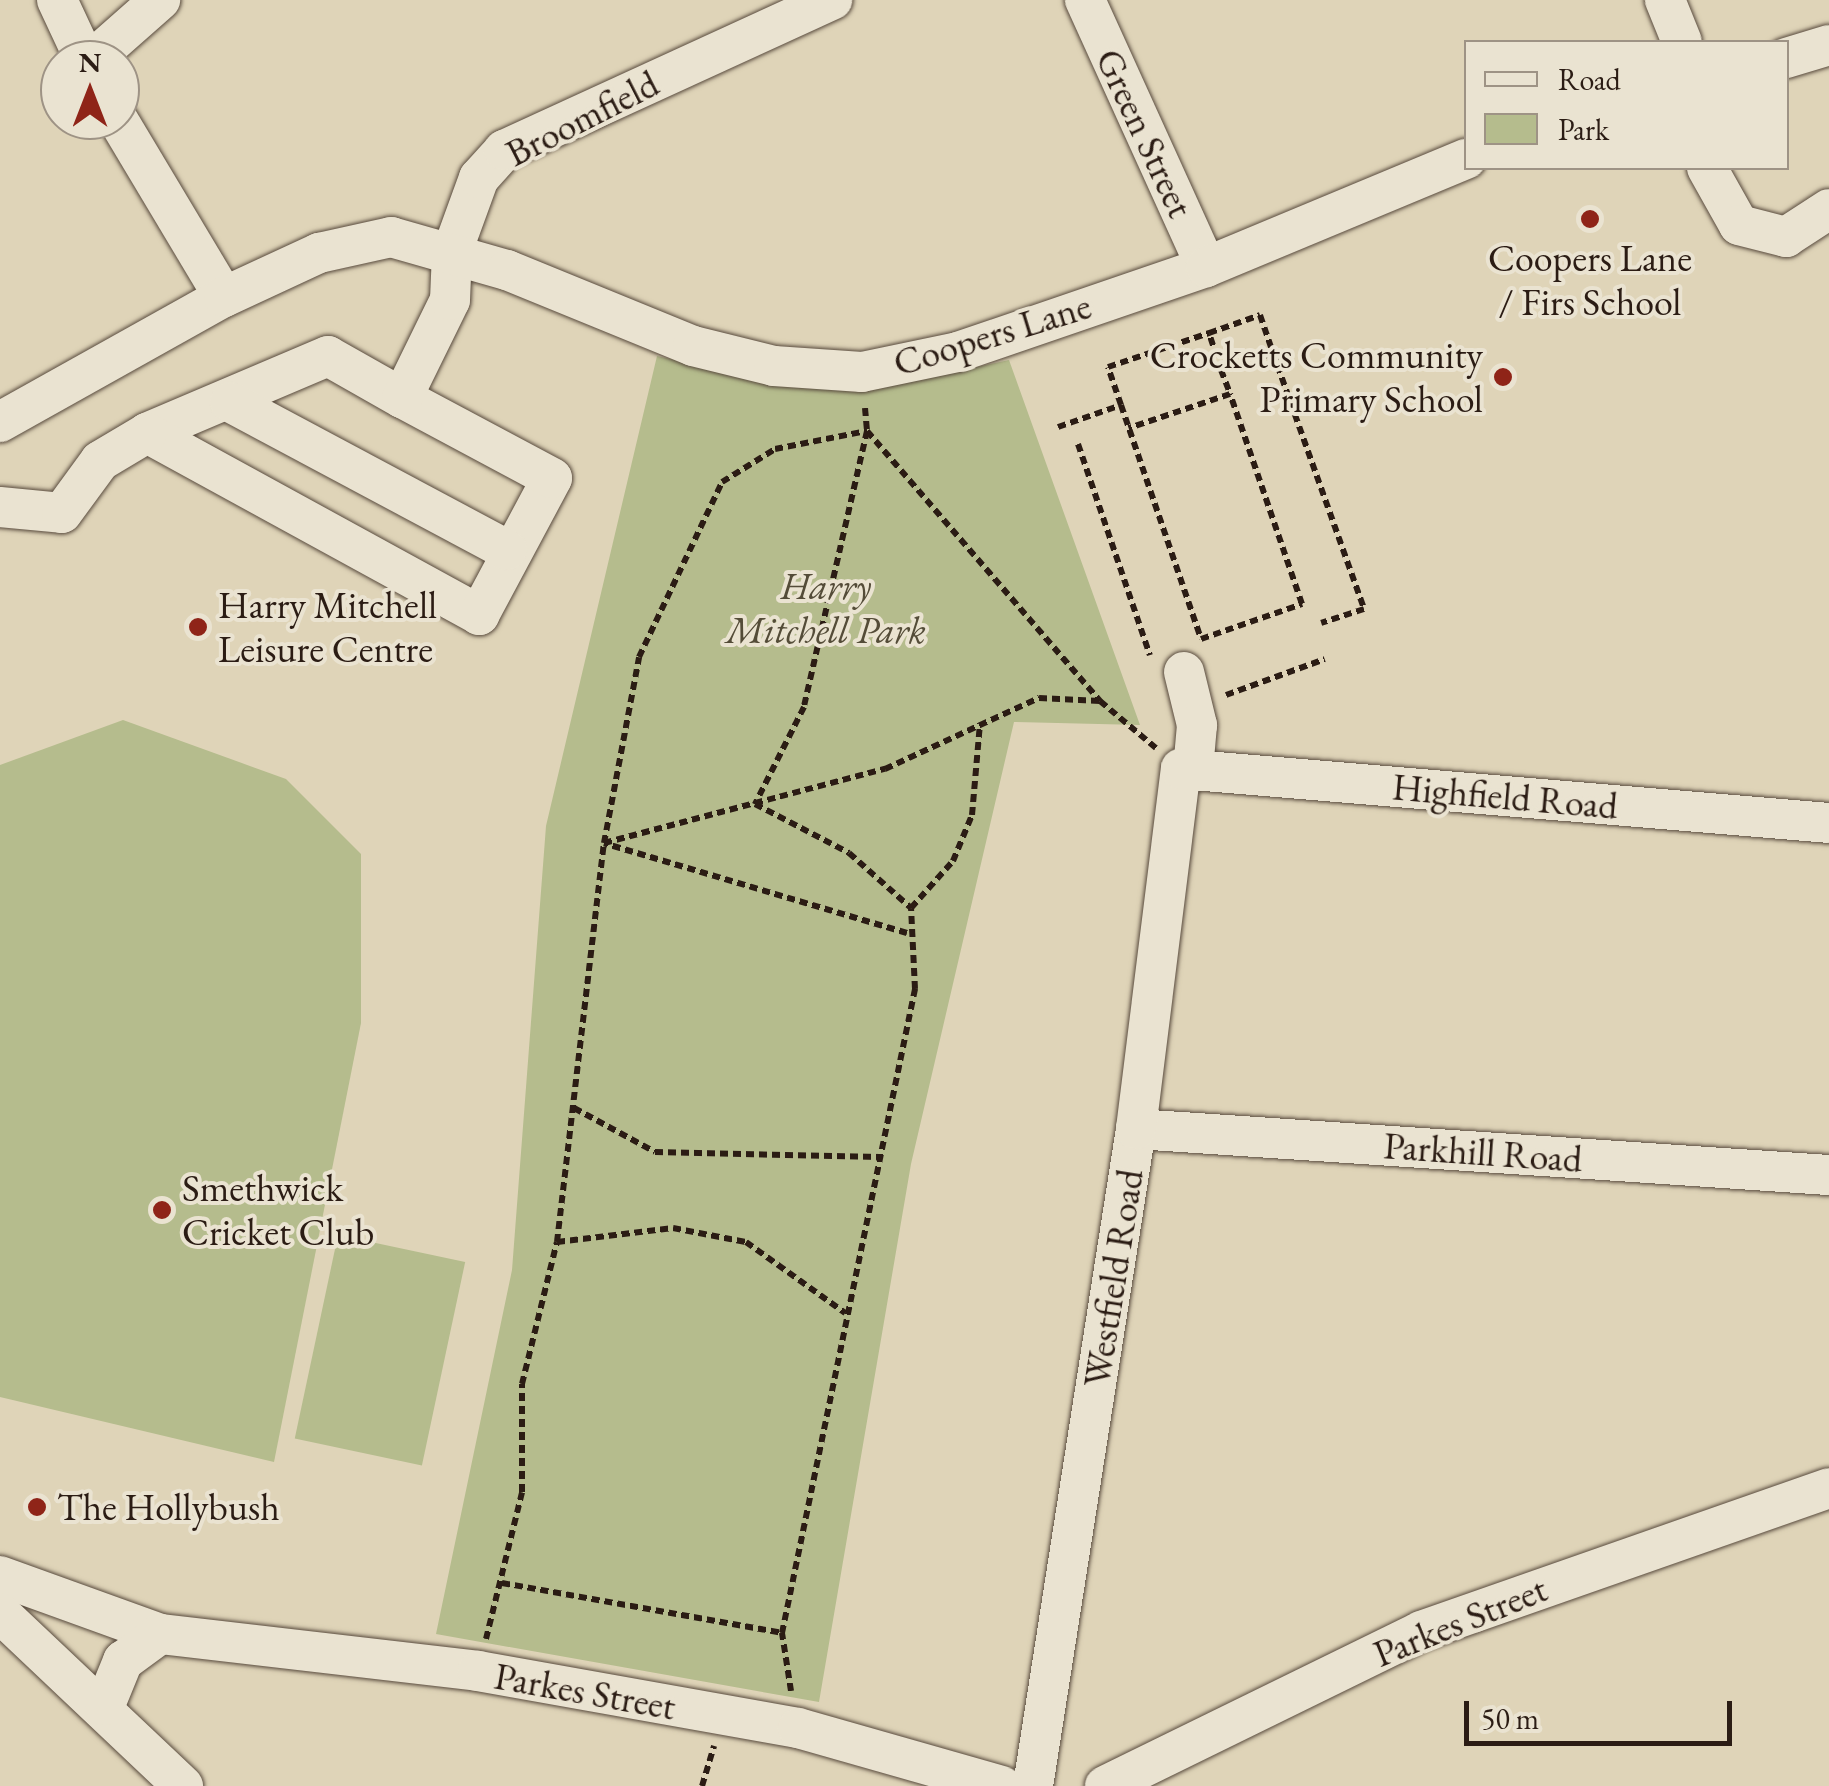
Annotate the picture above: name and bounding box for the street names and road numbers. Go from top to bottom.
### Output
street label: Green Street [1086,41,1204,225]
street label: Broomfield [498,60,666,176]
street label: Coopers Lane [888,282,1096,386]
street label: Highfield Road [1390,763,1620,829]
street label: Parkhill Road [1382,1122,1584,1182]
street label: Westfield Road [1073,1166,1153,1390]
street label: Parkes Street [1367,1566,1553,1676]
street label: Parkes Street [491,1653,679,1729]

